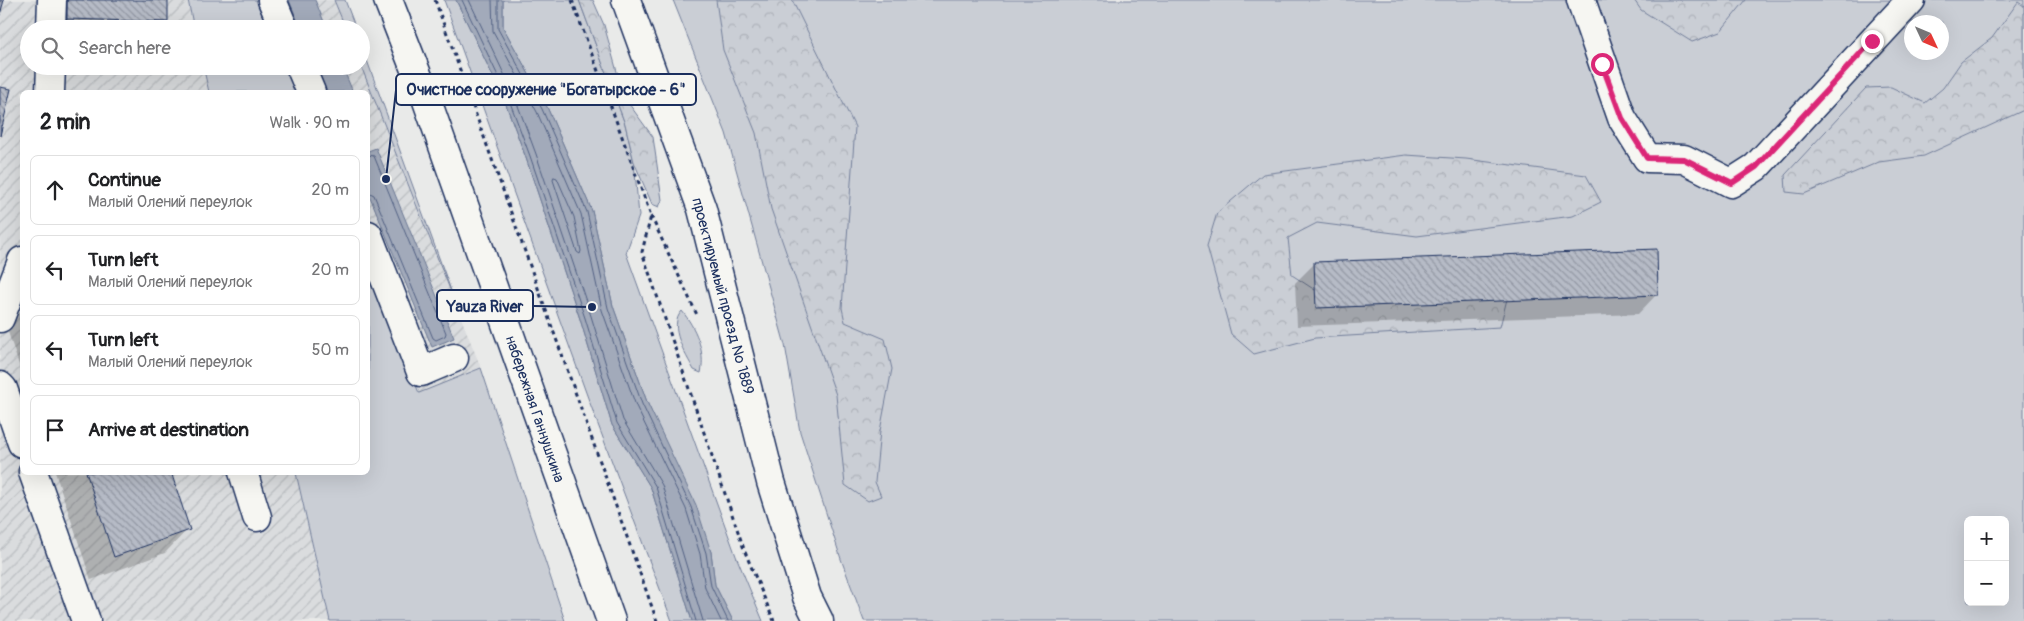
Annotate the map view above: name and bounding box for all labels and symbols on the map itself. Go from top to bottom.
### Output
north arrow [1904,15,1949,60]
route end [1861,30,1884,53]
route start [1591,53,1614,76]
callout: Очистное сооружение "Богатырское - 6" [396,74,696,105]
text: Очистное сооружение "Богатырское - 6" [406,80,686,100]
street label: проектируемый проезд № 1889 [687,196,758,397]
callout: Yauza River [437,290,533,321]
text: Yauza River [446,297,524,317]
street label: набережная Ганнушкина [500,333,569,485]

